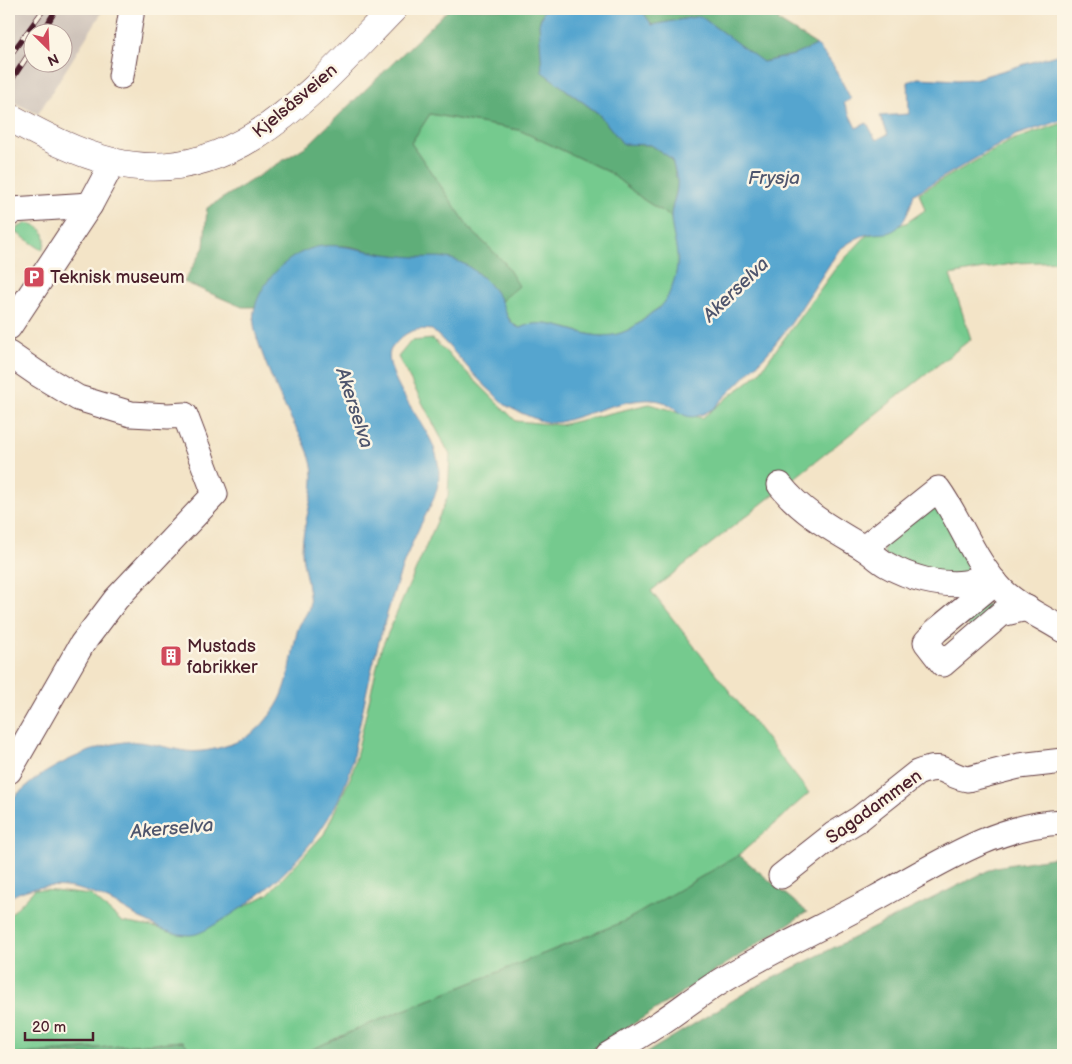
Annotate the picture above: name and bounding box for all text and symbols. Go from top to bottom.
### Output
north arrow [22,22,72,72]
text: N [45,50,61,69]
street label: Kjelsåsveien [248,60,342,142]
water label: Frysja [748,167,800,190]
water label: Akerselva [697,253,774,328]
parking icon: Teknisk museum [22,265,46,289]
place label: Teknisk museum [50,267,185,288]
water label: Akerselva [330,364,378,451]
place label: Mustads fabrikker [187,636,258,678]
building icon: Mustads fabrikker [159,644,183,668]
street label: Sagadammen [822,765,926,849]
water label: Akerselva [129,814,214,844]
scale bar [25,1009,92,1041]
text: 20 m [32,1018,66,1037]

